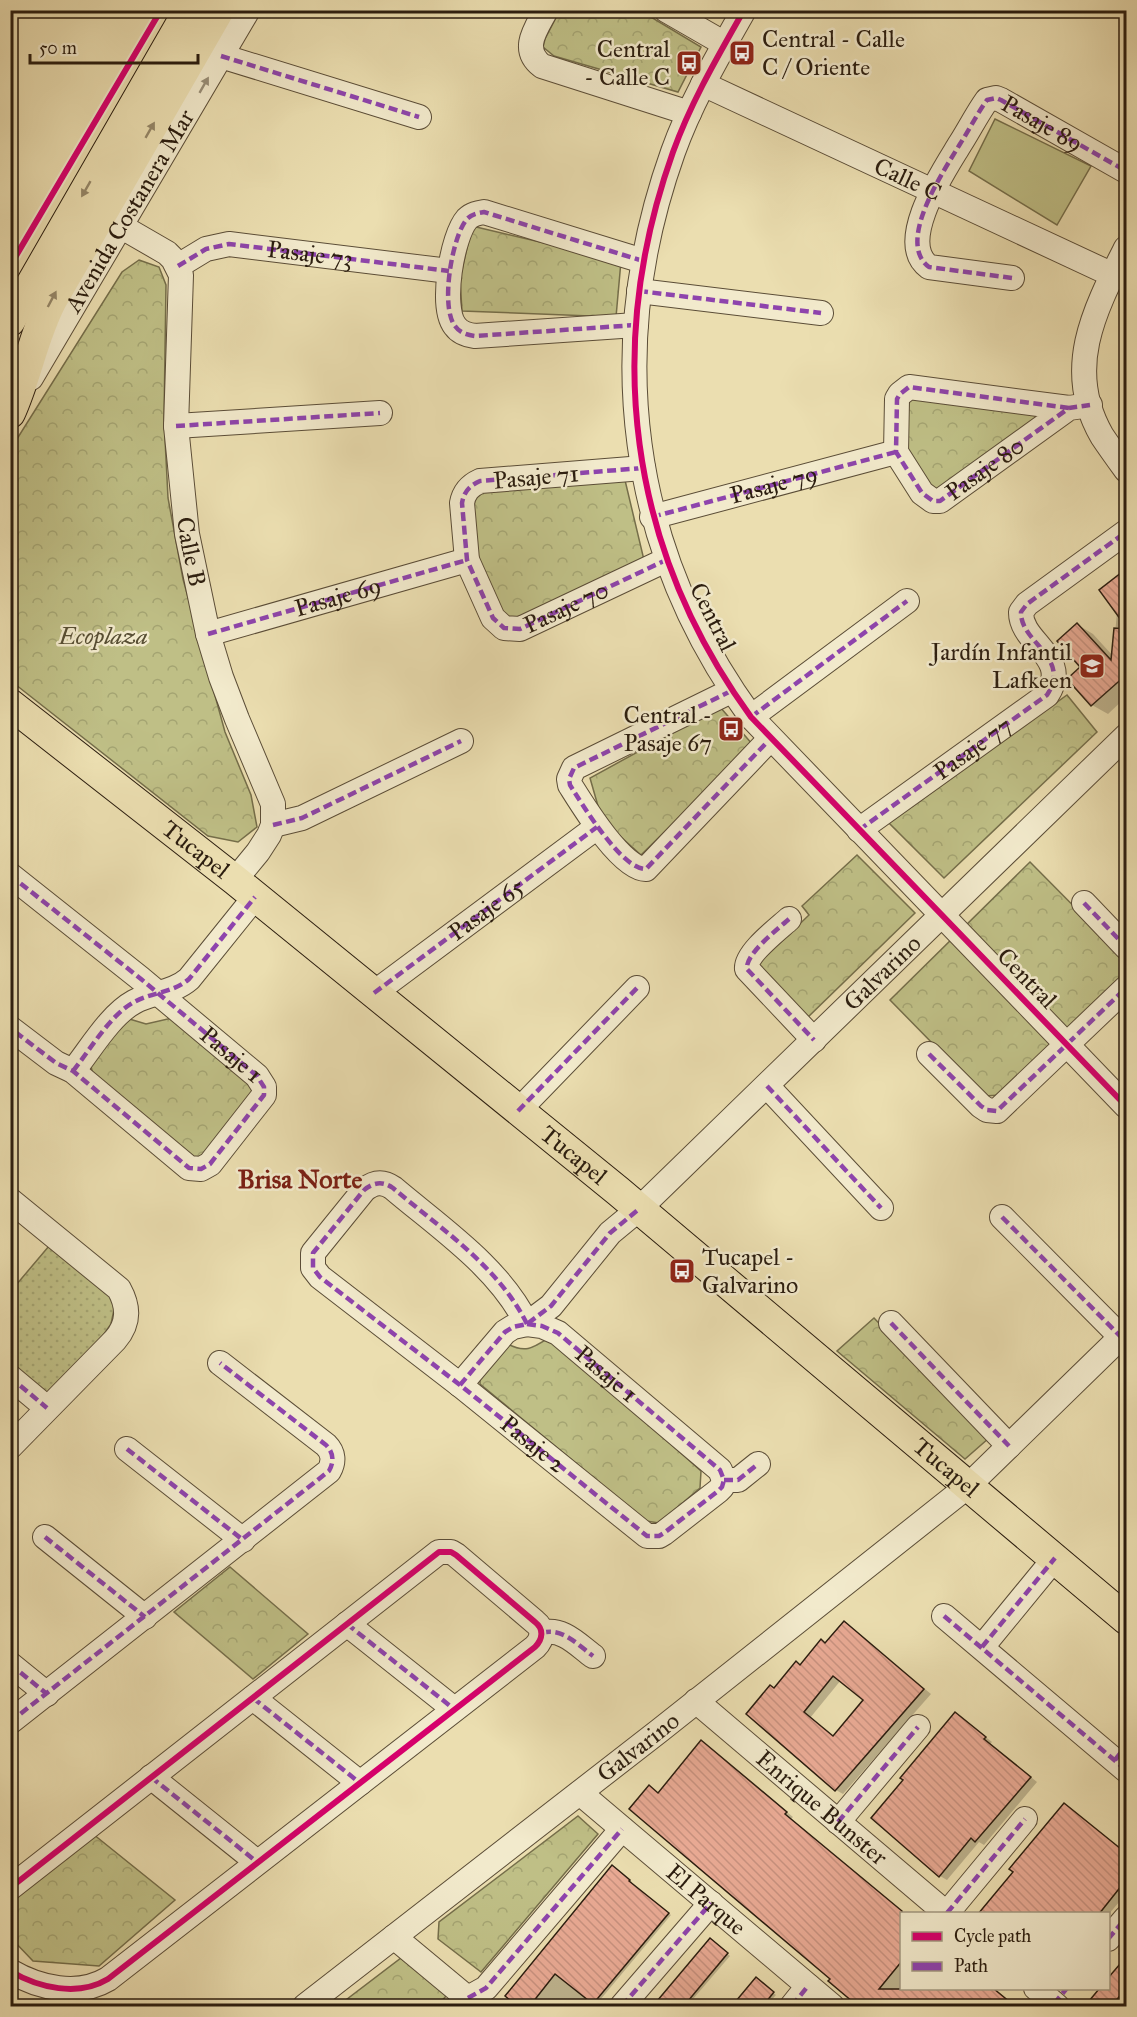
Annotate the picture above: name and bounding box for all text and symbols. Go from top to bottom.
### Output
place label: Central - Calle C / Oriente [762,24,905,82]
scale bar [30,27,198,65]
place label: Central - Calle C [584,34,671,92]
text: 50 m [39,37,77,59]
bus stop icon: Central - Calle C / Oriente [727,38,757,68]
bus stop icon: Central - Calle C [674,48,704,78]
one-way arrow [199,77,209,94]
street label: Pasaje 89 [996,88,1088,158]
street label: Avenida Costanera Mar [58,104,201,319]
one-way arrow [145,121,155,138]
street label: Calle C [869,151,946,208]
one-way arrow [81,181,91,198]
street label: Pasaje 73 [266,234,355,274]
one-way arrow [47,290,57,307]
street label: Pasaje 80 [939,430,1030,507]
street label: Pasaje 71 [492,458,580,496]
street label: Pasaje 79 [727,459,821,511]
street label: Calle B [170,515,213,589]
street label: Pasaje 69 [291,570,385,624]
street label: Pasaje 70 [519,574,613,640]
street label: Central [683,578,743,657]
park label: Ecoplaza [57,621,148,651]
place label: Jardín Infantil Lafkeen [928,637,1073,695]
school or university icon: Jardín Infantil Lafkeen [1077,651,1107,681]
place label: Central - Pasaje 67 [624,700,712,758]
street label: Pasaje 77 [928,710,1018,786]
bus stop icon: Central - Pasaje 67 [716,714,746,744]
street label: Tucapel [156,814,236,885]
street label: Pasaje 65 [443,871,530,947]
street label: Galvarino [837,928,927,1017]
street label: Central [991,941,1064,1015]
street label: Pasaje 1 [194,1020,269,1089]
street label: Tucapel [534,1119,614,1191]
district label: Brisa Norte [238,1163,362,1195]
place label: Tucapel - Galvarino [702,1242,798,1300]
bus stop icon: Tucapel - Galvarino [667,1256,697,1286]
street label: Pasaje 1 [569,1339,644,1409]
street label: Pasaje 2 [494,1409,572,1479]
street label: Tucapel [907,1431,986,1504]
street label: Galvarino [591,1706,686,1789]
street label: Enrique Bunster [750,1744,894,1872]
street label: El Parque [660,1857,752,1942]
legend [900,1912,1110,1990]
text: Cycle path [954,1925,1031,1947]
text: Path [954,1955,988,1977]

